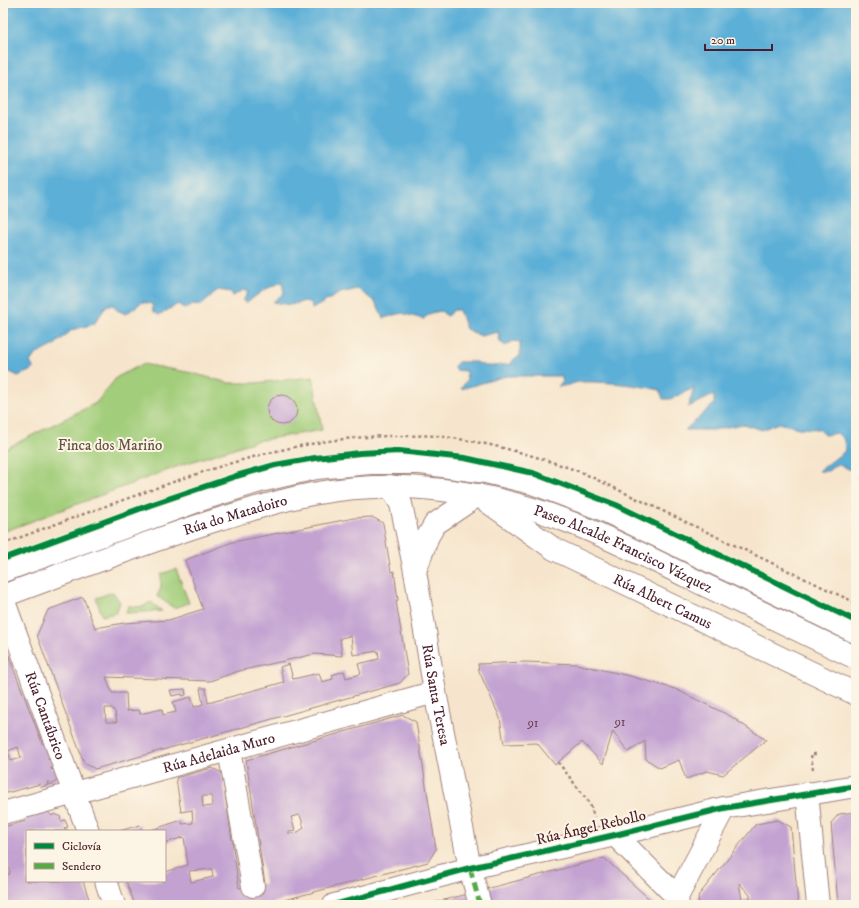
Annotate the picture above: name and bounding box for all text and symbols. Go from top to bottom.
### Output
scale bar [705,26,772,52]
text: 20 m [711,33,735,48]
park label: Finca dos Mariño [58,436,162,455]
street label: Rúa do Matadoiro [181,491,289,540]
street label: Paseo Alcalde Francisco Vázquez [531,501,716,598]
street label: Rúa Albert Camus [610,570,715,634]
street label: Rúa Santa Teresa [417,643,454,748]
street label: Rúa Cantábrico [20,669,70,762]
house number: 91 [613,714,626,730]
house number: 91 [526,715,539,731]
street label: Rúa Adelaida Muro [161,728,277,778]
street label: Rúa Ángel Rebollo [534,805,648,849]
legend [26,830,166,882]
text: Ciclovía [62,839,102,854]
text: Sendero [62,859,101,874]

